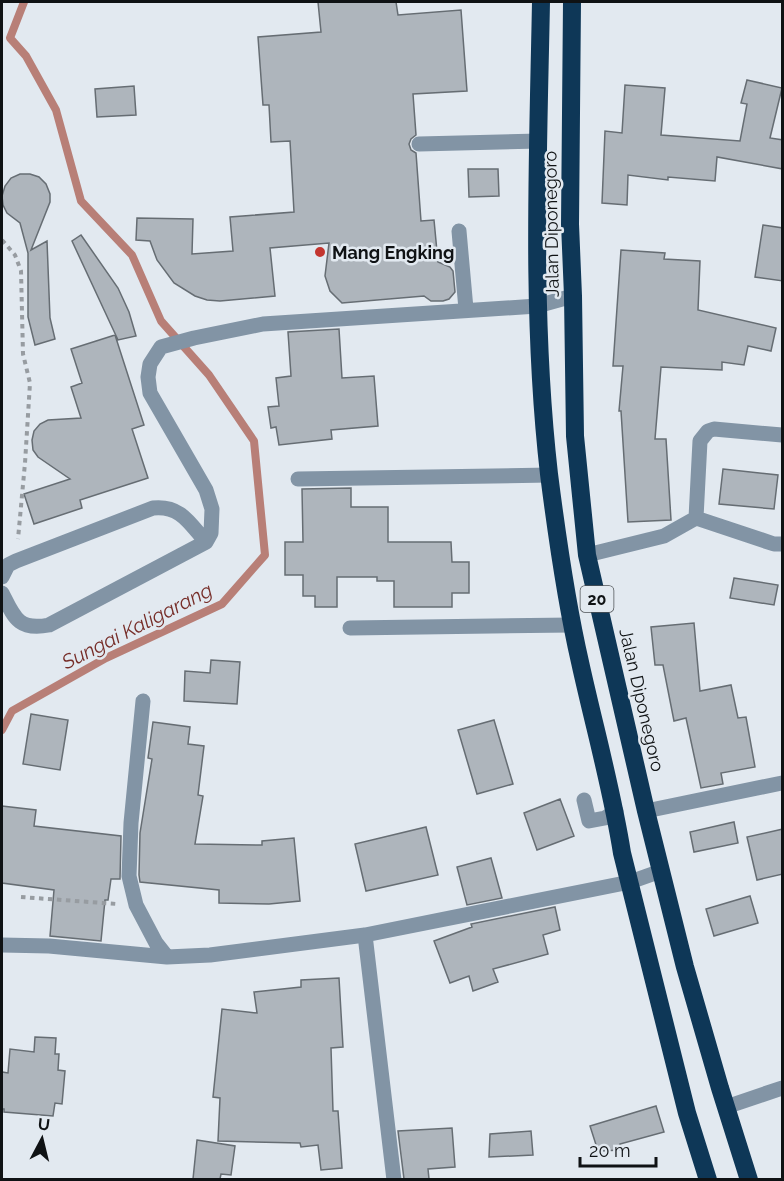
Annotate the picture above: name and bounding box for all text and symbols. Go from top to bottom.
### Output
street label: Jalan Diponegoro [539,150,563,297]
place label: Mang Engking [332,242,454,263]
marker: Mang Engking [313,245,327,259]
water label: Sungai Kaligarang [57,578,216,675]
road number: 20 [580,586,614,612]
street label: Jalan Diponegoro [615,626,669,774]
north arrow [12,1109,72,1169]
text: U [37,1114,51,1135]
scale bar [580,1130,656,1168]
text: 20 m [589,1140,631,1161]

